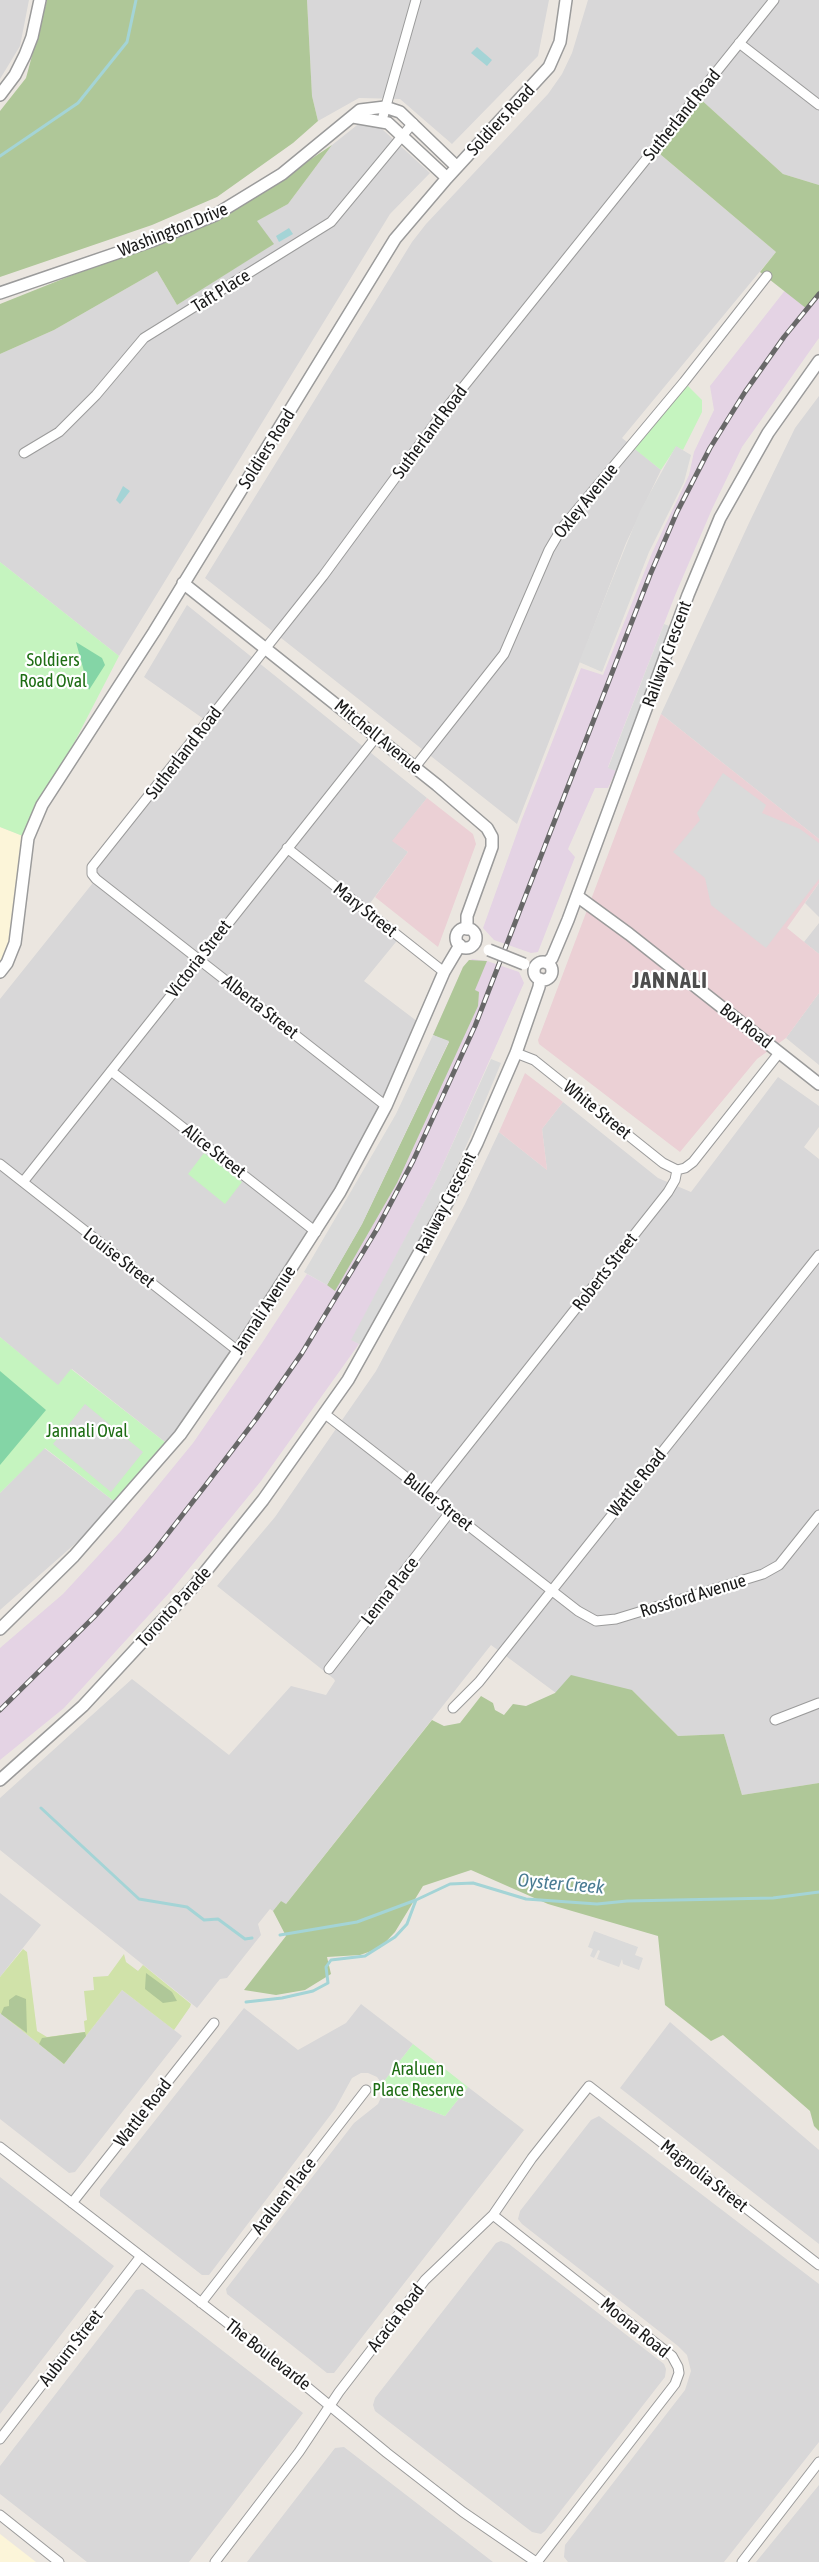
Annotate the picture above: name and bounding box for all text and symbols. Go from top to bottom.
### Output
street label: Sutherland Road [639,65,725,165]
street label: Soldiers Road [462,80,540,160]
street label: Washington Drive [115,198,231,262]
street label: Taft Place [188,265,254,317]
street label: Sutherland Road [388,381,472,483]
street label: Soldiers Road [234,405,300,493]
street label: Oxley Avenue [549,459,623,543]
street label: Railway Crescent [638,598,696,710]
park label: Soldiers Road Oval [19,649,87,692]
street label: Mitchell Avenue [330,695,426,779]
street label: Sutherland Road [141,703,227,803]
street label: Mary Street [329,878,401,942]
street label: Victoria Street [162,916,236,1002]
district label: JANNALI [631,968,709,994]
street label: Alberta Street [218,970,302,1044]
street label: Box Road [715,999,777,1053]
street label: White Street [559,1076,635,1144]
street label: Alice Street [178,1120,250,1182]
street label: Railway Crescent [411,1148,481,1258]
street label: Louise Street [79,1223,159,1293]
street label: Roberts Street [568,1229,642,1315]
street label: Jannali Avenue [227,1262,301,1358]
park label: Jannali Oval [46,1420,128,1442]
street label: Wattle Road [603,1445,671,1521]
street label: Buller Street [399,1468,477,1536]
street label: Lenna Place [357,1553,423,1629]
street label: Toronto Parade [132,1562,216,1652]
street label: Rossford Avenue [637,1570,749,1622]
water label: Oyster Creek [517,1869,605,1899]
park label: Araluen Place Reserve [372,2058,464,2100]
street label: Wattle Road [110,2075,176,2151]
street label: Magnolia Street [656,2135,752,2217]
street label: Araluen Place [247,2153,321,2239]
street label: Acacia Road [363,2280,429,2356]
street label: Moona Road [596,2294,674,2362]
street label: Auburn Street [35,2306,107,2390]
street label: The Boulevarde [221,2315,315,2395]

